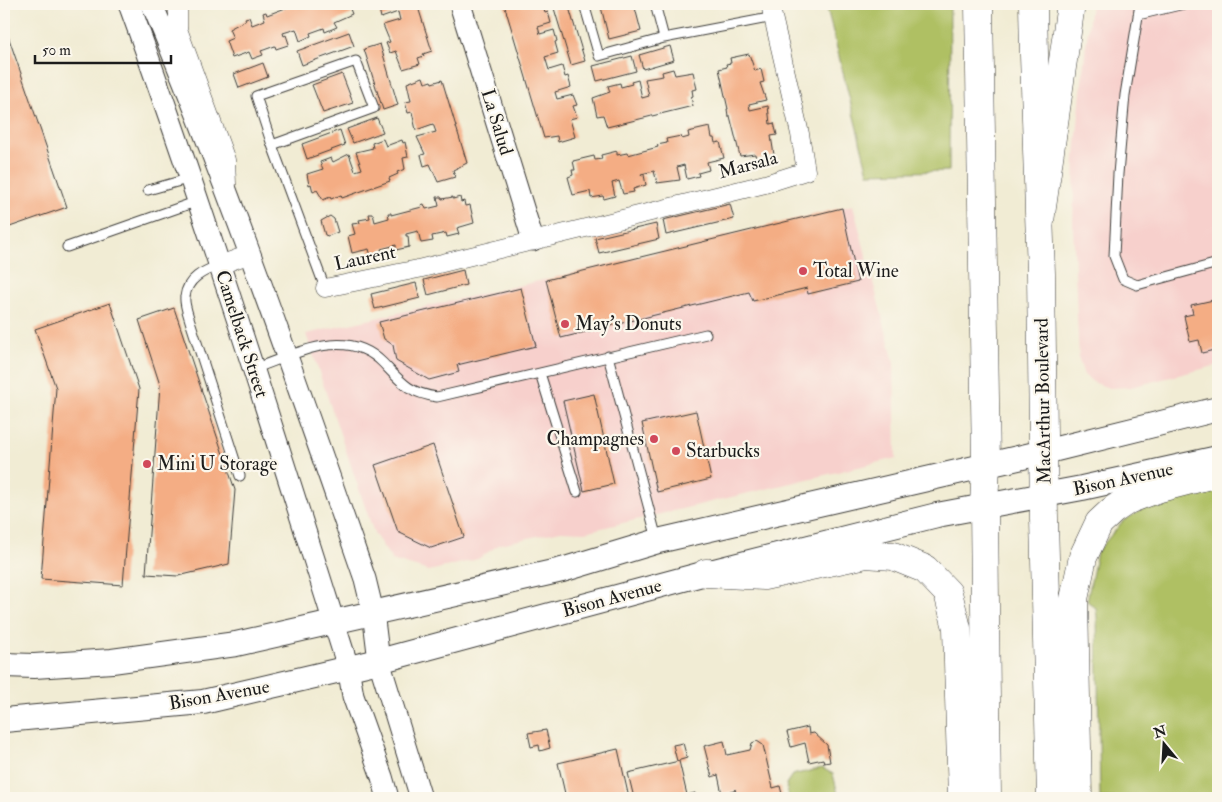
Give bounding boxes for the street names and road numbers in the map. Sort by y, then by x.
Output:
street label: La Salud [476,86,519,159]
street label: Marsala [716,146,780,184]
street label: Laurent [332,240,398,276]
street label: Camelback Street [210,267,274,401]
street label: MacArthur Boulevard [1030,317,1056,484]
street label: Bison Avenue [1071,457,1175,501]
street label: Bison Avenue [560,573,664,623]
street label: Bison Avenue [167,674,271,716]

